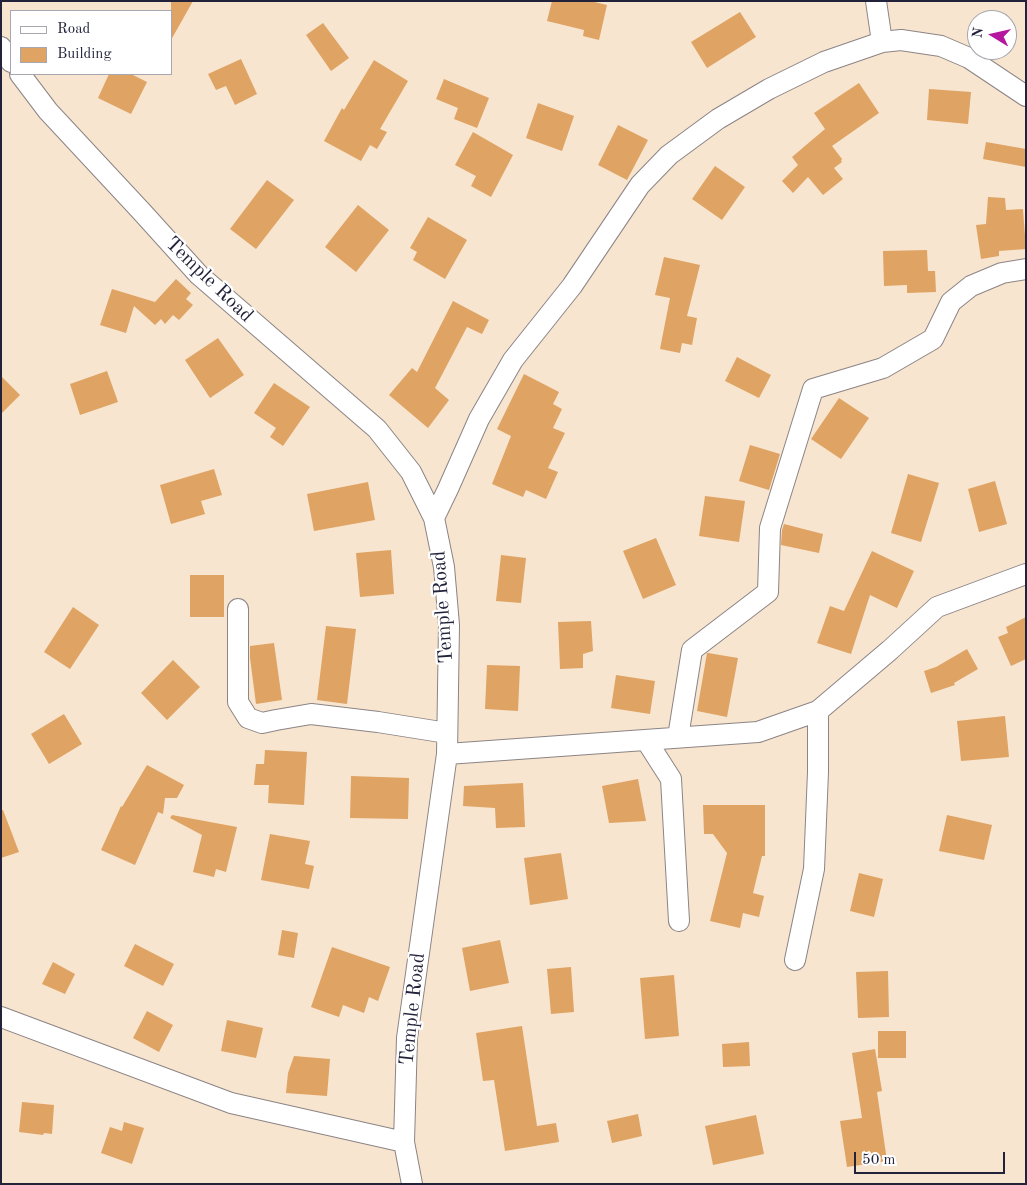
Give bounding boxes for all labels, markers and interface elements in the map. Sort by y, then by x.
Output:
legend [10,10,172,75]
north arrow [967,10,1017,60]
text: Road [57,22,90,37]
text: N [970,26,986,39]
text: Building [57,47,112,62]
street label: Temple Road [160,232,258,328]
street label: Temple Road [427,550,459,664]
street label: Temple Road [395,951,431,1067]
scale bar [857,1142,1008,1174]
text: 50 m [862,1153,896,1168]

